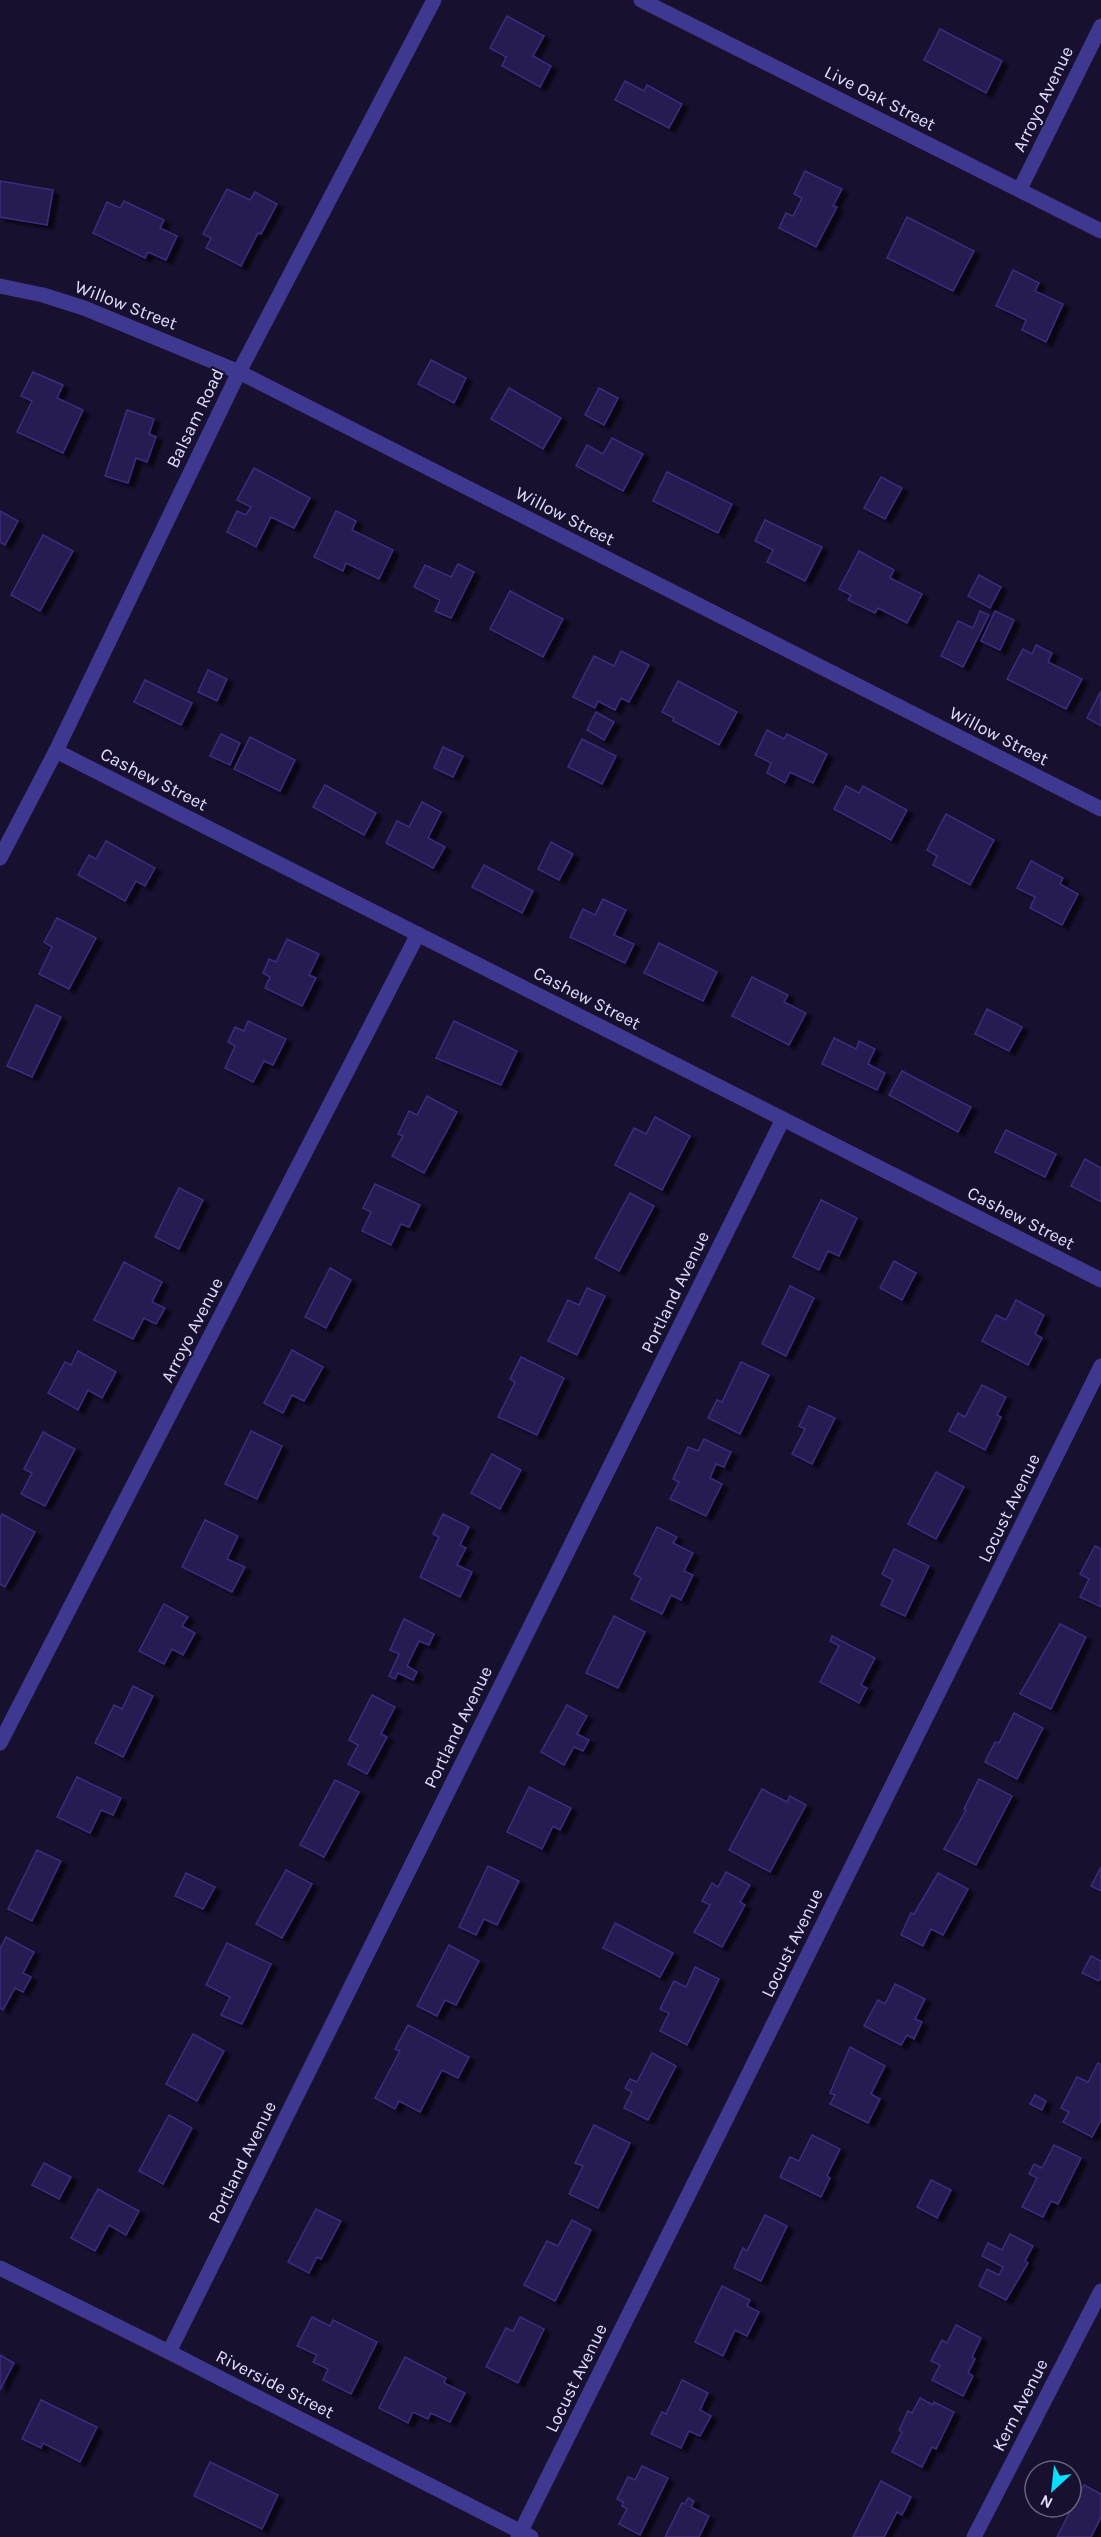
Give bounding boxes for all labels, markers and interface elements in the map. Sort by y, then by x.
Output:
street label: Arroyo Avenue [1008,43,1078,155]
street label: Live Oak Street [821,61,939,136]
street label: Willow Street [72,275,181,335]
street label: Balsam Road [161,365,229,471]
street label: Willow Street [512,482,618,550]
street label: Willow Street [946,702,1052,770]
street label: Cashew Street [97,743,211,816]
street label: Cashew Street [530,962,644,1035]
street label: Cashew Street [964,1182,1078,1255]
street label: Portland Avenue [636,1227,714,1357]
street label: Arroyo Avenue [156,1274,228,1386]
street label: Locust Avenue [973,1450,1045,1566]
street label: Portland Avenue [419,1662,497,1792]
street label: Locust Avenue [756,1885,828,2001]
street label: Portland Avenue [203,2097,281,2227]
street label: Locust Avenue [540,2320,612,2436]
street label: Riverside Street [212,2345,338,2423]
street label: Kern Avenue [987,2355,1053,2455]
north arrow [1023,2459,1083,2519]
text: N [1037,2491,1056,2513]

